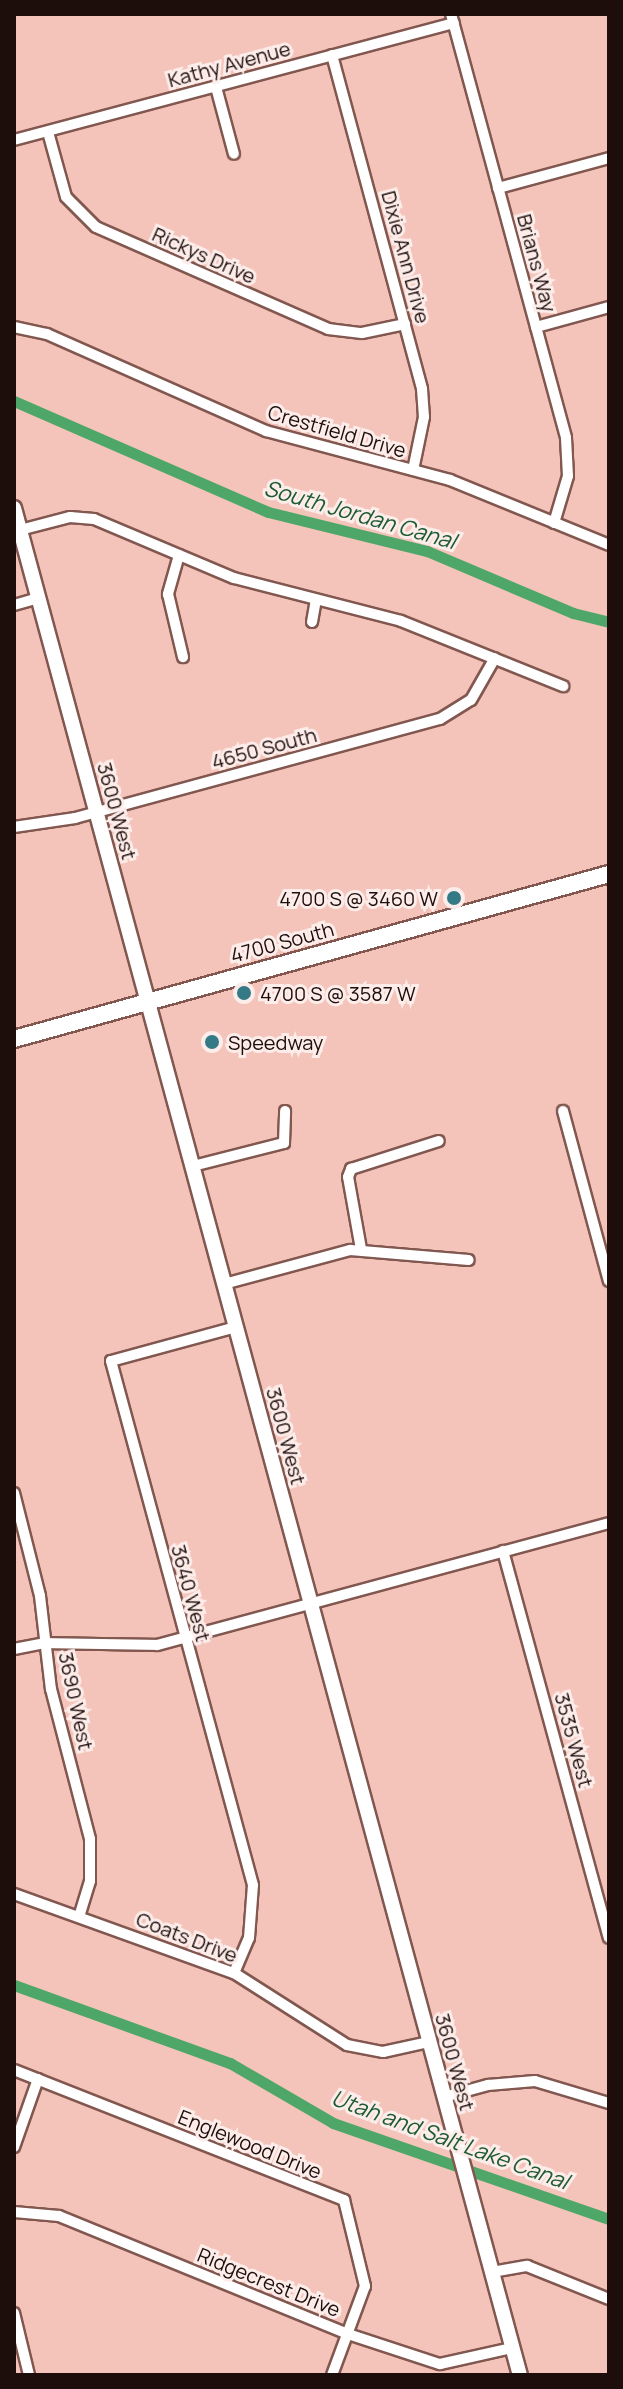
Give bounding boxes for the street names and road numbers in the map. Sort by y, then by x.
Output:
street label: Kathy Avenue [165,36,293,92]
street label: Dixie Ann Drive [377,188,435,326]
street label: Brians Way [512,211,562,315]
street label: Rickys Drive [149,222,259,288]
street label: Crestfield Drive [265,400,409,462]
street label: 4650 South [209,722,319,774]
street label: 3600 West [93,760,141,862]
street label: 4700 South [228,917,336,967]
street label: 3600 West [262,1385,310,1487]
street label: 3640 West [167,1542,215,1644]
street label: 3690 West [54,1650,98,1752]
street label: 3535 West [550,1690,598,1790]
street label: Coats Drive [133,1907,241,1967]
street label: 3600 West [431,2011,479,2113]
street label: Englewood Drive [175,2104,325,2184]
street label: Ridgecrest Drive [194,2242,344,2322]

